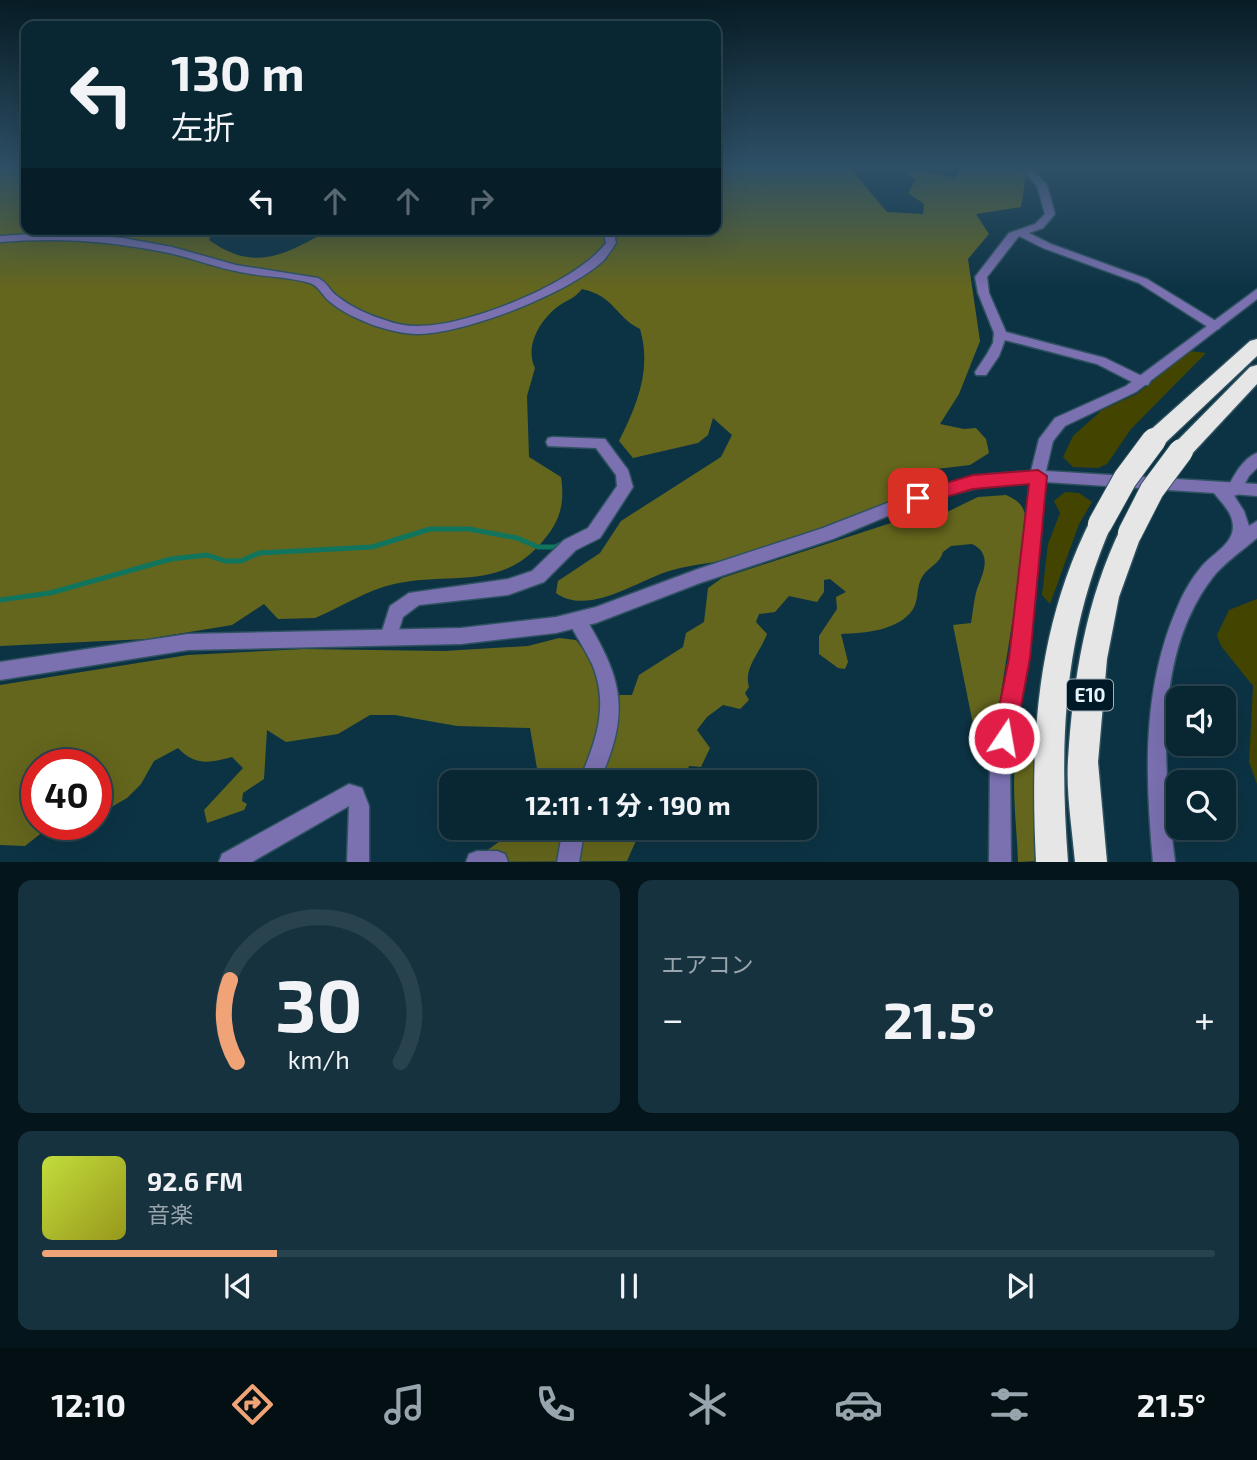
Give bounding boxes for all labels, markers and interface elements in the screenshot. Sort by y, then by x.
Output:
text: 130 m [171,42,305,101]
icon: left [56,49,147,140]
text: 左折 [171,107,235,145]
icon: left [243,182,281,220]
icon: ahead [316,182,354,220]
icon: ahead [389,182,427,220]
icon: right [462,182,500,220]
pin [888,468,948,528]
icon: arrive [899,479,937,517]
road number: E10 [1067,680,1113,710]
map controls [1166,686,1236,840]
button: sound [1166,686,1236,756]
position arrow [967,701,1041,775]
speed limit sign: 40 [21,749,112,840]
button: search [1166,770,1236,840]
text: 12:11 · 1 分 · 190 m [525,789,731,820]
text: エアコン [662,950,754,978]
text: 30 [275,960,362,1048]
text: 21.5° [883,987,995,1049]
text: − [662,995,684,1041]
text: + [1194,995,1215,1041]
text: km/h [288,1044,350,1074]
text: 92.6 FM [147,1165,243,1196]
text: 音楽 [147,1200,193,1228]
icon: previous [219,1267,257,1305]
icon: pause [610,1267,648,1305]
icon: next [1001,1267,1039,1305]
icon: directions [228,1380,277,1429]
icon: music [380,1380,429,1429]
icon: phone [531,1380,580,1429]
icon: climate [683,1380,732,1429]
icon: car [834,1380,883,1429]
icon: filters [985,1380,1034,1429]
text: 12:10 [51,1385,126,1423]
text: 21.5° [1137,1385,1206,1423]

